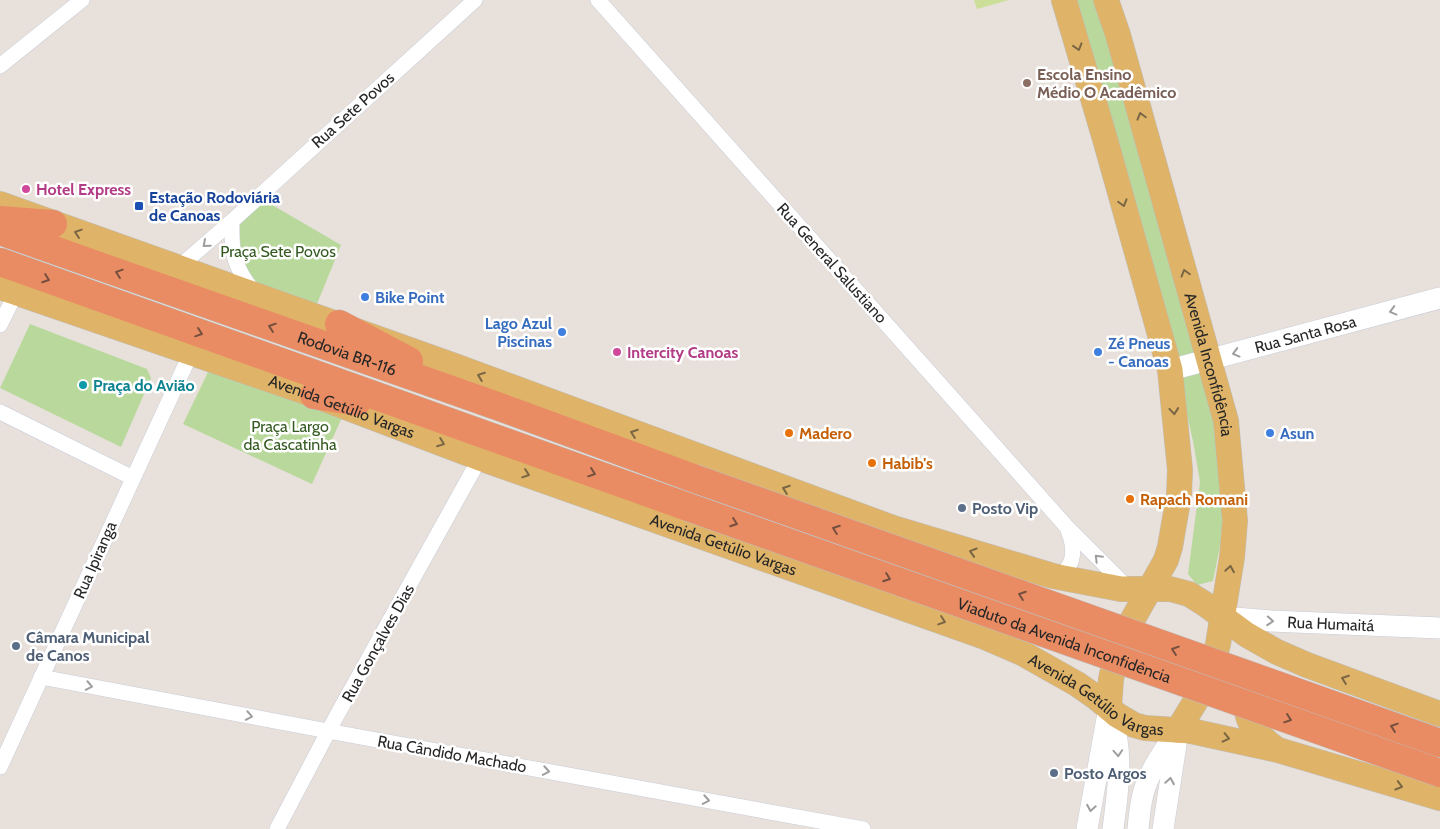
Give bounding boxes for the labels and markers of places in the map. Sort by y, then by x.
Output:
place label: Escola Ensino Médio O Acadêmico [1037,65,1176,102]
marker: Escola Ensino Médio O Acadêmico [1021,77,1033,89]
place label: Hotel Express [36,180,131,199]
marker: Hotel Express [20,183,32,195]
place label: Estação Rodoviária de Canoas [149,188,280,225]
marker: Estação Rodoviária de Canoas [133,200,145,212]
place label: Bike Point [375,288,445,307]
marker: Bike Point [359,291,371,303]
place label: Lago Azul Piscinas [485,314,552,351]
marker: Lago Azul Piscinas [556,326,568,338]
place label: Zé Pneus - Canoas [1108,334,1171,371]
place label: Intercity Canoas [627,343,738,362]
marker: Intercity Canoas [611,346,623,358]
marker: Zé Pneus - Canoas [1092,346,1104,358]
place label: Praça do Avião [93,376,195,395]
marker: Praça do Avião [77,379,89,391]
place label: Madero [799,424,852,443]
place label: Asun [1280,424,1314,443]
marker: Madero [783,427,795,439]
marker: Asun [1264,427,1276,439]
place label: Habib's [882,454,933,473]
marker: Habib's [866,457,878,469]
place label: Rapach Romani [1140,490,1248,509]
marker: Rapach Romani [1124,493,1136,505]
place label: Posto Vip [972,499,1038,518]
marker: Posto Vip [956,502,968,514]
place label: Câmara Municipal de Canos [26,628,149,665]
marker: Câmara Municipal de Canos [10,640,22,652]
place label: Posto Argos [1064,764,1147,783]
marker: Posto Argos [1048,767,1060,779]

